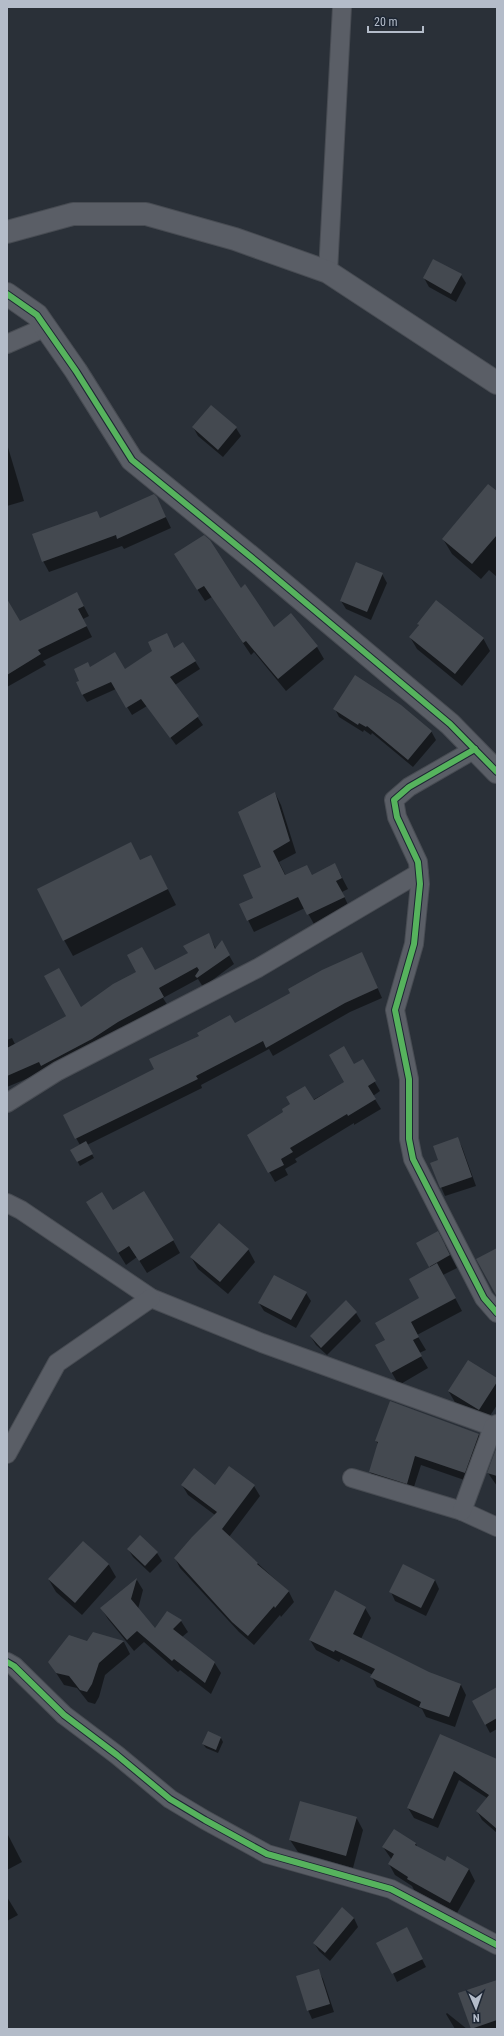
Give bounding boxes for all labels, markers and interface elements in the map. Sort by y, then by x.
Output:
scale bar [368,8,423,34]
text: 20 m [374,15,398,29]
north arrow [456,1988,496,2028]
text: N [472,2011,480,2024]

